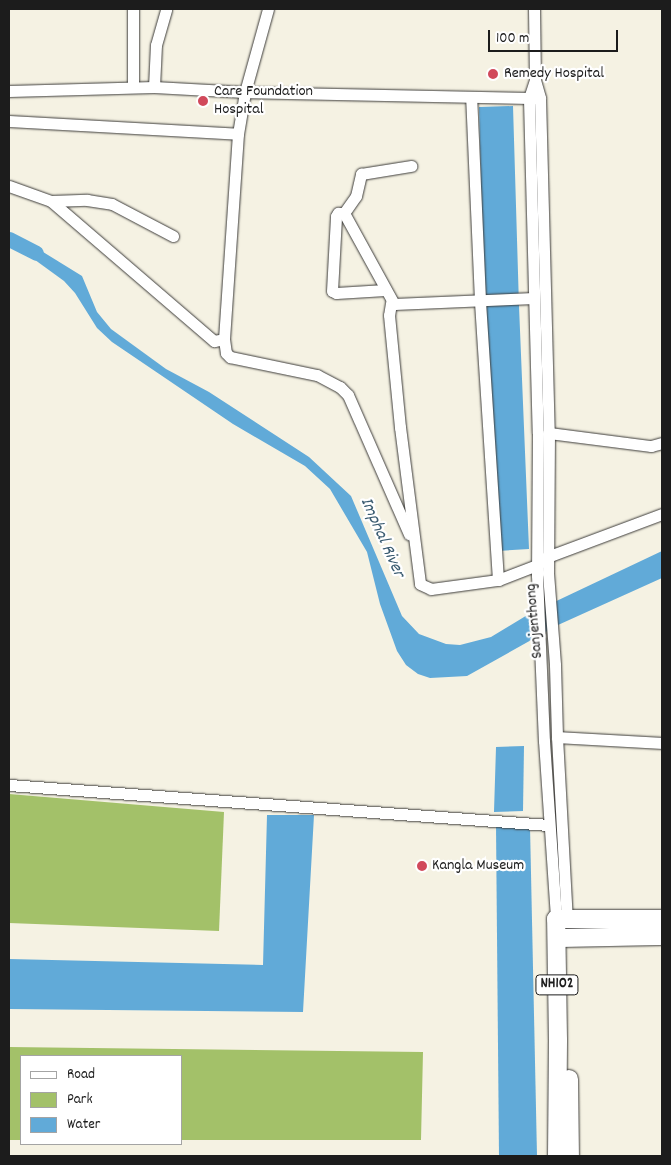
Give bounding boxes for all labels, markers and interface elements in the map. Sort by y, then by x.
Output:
scale bar [491,20,621,52]
text: 100 m [496,28,529,50]
place label: Remedy Hospital [504,64,604,84]
marker: Remedy Hospital [486,67,500,81]
place label: Care Foundation Hospital [214,82,313,120]
marker: Care Foundation Hospital [196,94,210,108]
water label: Imphal River [354,495,408,581]
street label: Sanjenthong [522,583,548,659]
place label: Kangla Museum [432,856,524,876]
marker: Kangla Museum [416,860,428,872]
road number: NH102 [534,972,580,998]
legend [20,1055,182,1145]
text: Road [67,1064,95,1086]
text: Park [67,1089,93,1111]
text: Water [67,1114,100,1136]

